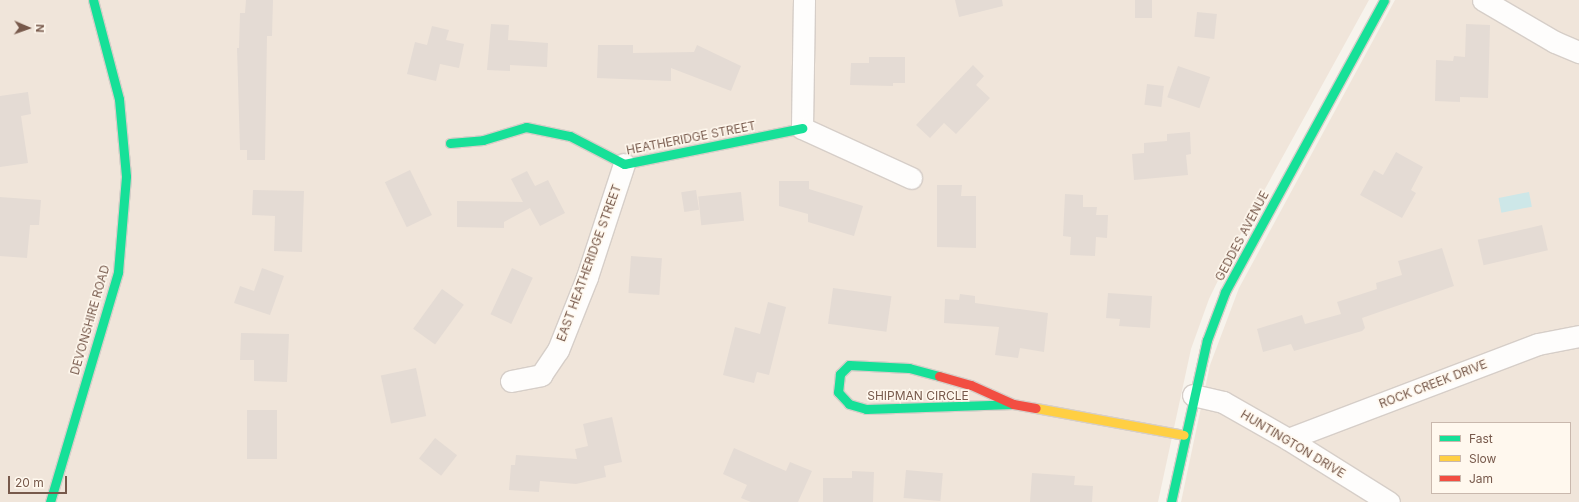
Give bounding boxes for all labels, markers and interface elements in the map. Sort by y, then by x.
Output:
north arrow [8,8,48,48]
text: N [33,24,47,33]
street label: HEATHERIDGE STREET [625,118,757,158]
street label: EAST HEATHERIDGE STREET [554,183,624,343]
street label: GEDDES AVENUE [1212,189,1272,283]
street label: DEVONSHIRE ROAD [67,263,113,377]
street label: ROCK CREEK DRIVE [1377,357,1489,411]
street label: SHIPMAN CIRCLE [867,389,969,403]
street label: HUNTINGTON DRIVE [1238,407,1348,481]
legend [1431,422,1571,494]
text: Fast [1469,431,1493,446]
text: Slow [1469,451,1496,466]
scale bar [10,468,69,494]
text: Jam [1469,471,1493,486]
text: 20 m [15,475,44,490]

